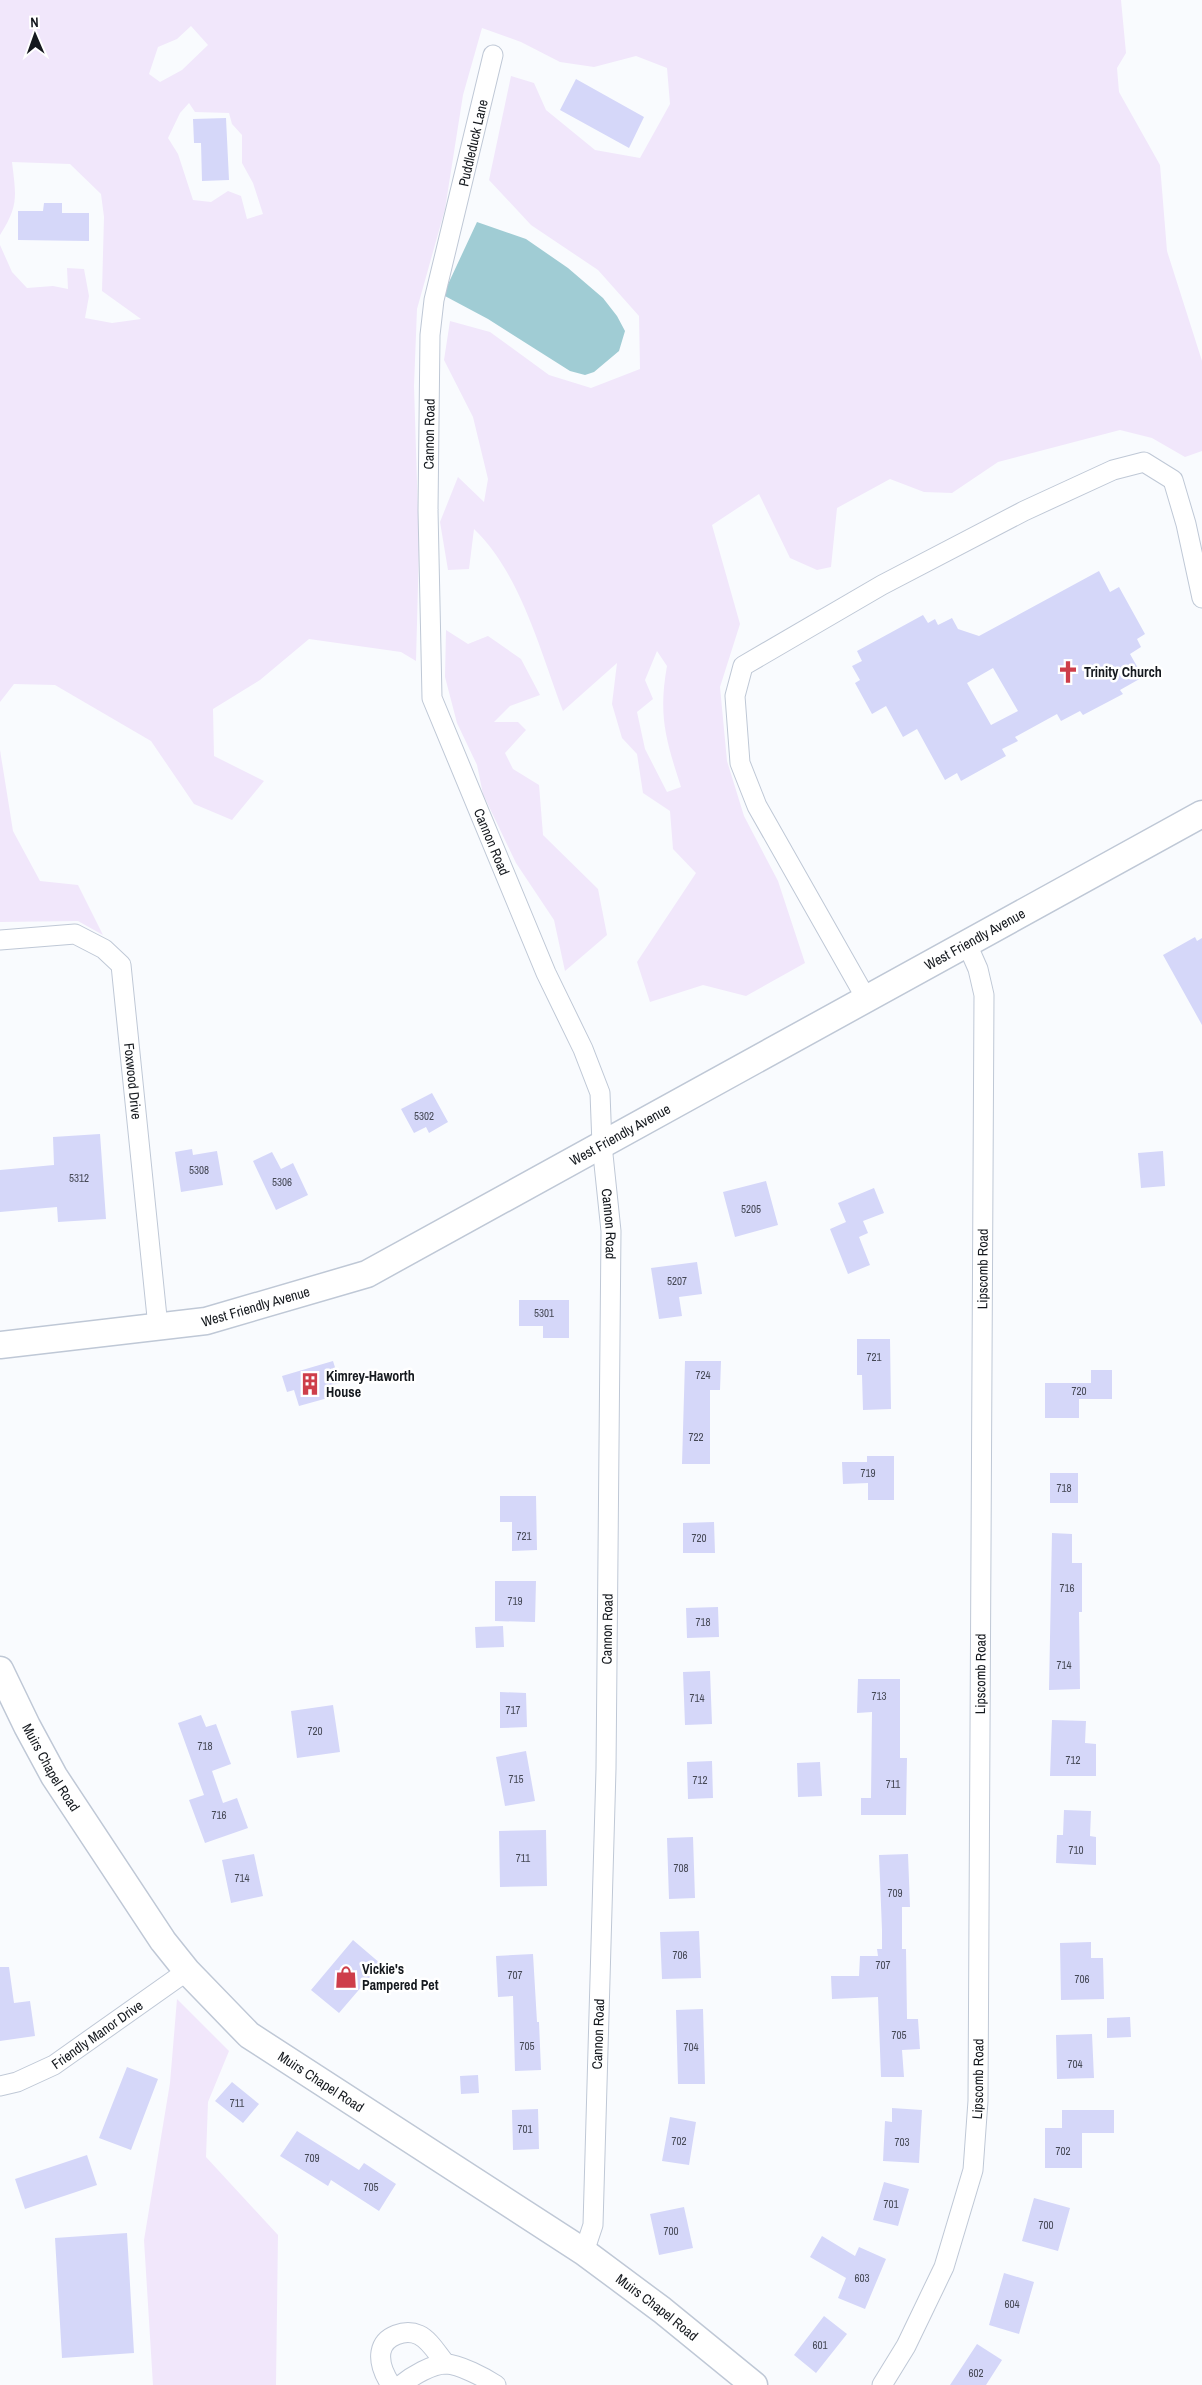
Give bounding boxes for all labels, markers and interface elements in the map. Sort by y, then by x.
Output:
north arrow [10,10,60,60]
text: N [30,13,39,31]
street label: Puddleduck Lane [454,98,492,188]
street label: Cannon Road [419,398,439,470]
church icon: Trinity Church [1055,659,1081,685]
place label: Trinity Church [1084,663,1162,681]
street label: Cannon Road [470,806,514,878]
street label: West Friendly Avenue [921,904,1028,974]
street label: Foxwood Drive [120,1042,146,1120]
street label: West Friendly Avenue [567,1100,673,1170]
house number: 5302 [414,1109,434,1123]
house number: 5308 [189,1163,209,1177]
house number: 5312 [69,1171,89,1185]
house number: 5306 [272,1175,292,1189]
street label: Cannon Road [598,1188,620,1259]
house number: 5205 [741,1202,761,1216]
street label: Lipscomb Road [973,1229,992,1309]
house number: 5207 [667,1274,687,1288]
street label: West Friendly Avenue [199,1282,312,1331]
house number: 5301 [534,1306,554,1320]
house number: 721 [866,1350,882,1364]
place label: Kimrey-Haworth House [326,1367,415,1401]
house number: 724 [695,1368,711,1382]
building icon: Kimrey-Haworth House [297,1371,323,1397]
house number: 720 [1071,1384,1087,1398]
house number: 722 [688,1430,704,1444]
house number: 719 [860,1466,876,1480]
house number: 718 [1056,1481,1072,1495]
house number: 721 [516,1529,532,1543]
house number: 720 [691,1531,707,1545]
house number: 716 [1059,1581,1075,1595]
street label: Cannon Road [597,1593,617,1665]
house number: 719 [507,1594,523,1608]
house number: 718 [695,1615,711,1629]
street label: Lipscomb Road [971,1634,990,1714]
house number: 714 [1056,1658,1072,1672]
house number: 713 [871,1689,887,1703]
house number: 714 [689,1691,705,1705]
house number: 717 [505,1703,521,1717]
street label: Muirs Chapel Road [18,1720,84,1815]
house number: 720 [307,1724,323,1738]
house number: 718 [197,1739,213,1753]
house number: 712 [1065,1753,1081,1767]
house number: 715 [508,1772,524,1786]
house number: 712 [692,1773,708,1787]
house number: 711 [886,1777,900,1791]
house number: 716 [211,1808,227,1822]
house number: 710 [1068,1843,1084,1857]
house number: 711 [516,1851,530,1865]
house number: 708 [673,1861,689,1875]
house number: 714 [234,1871,250,1885]
house number: 709 [887,1886,903,1900]
house number: 706 [672,1948,688,1962]
house number: 707 [875,1958,891,1972]
place label: Vickie's Pampered Pet [362,1960,439,1994]
shop icon: Vickie's Pampered Pet [333,1964,359,1990]
house number: 707 [507,1968,523,1982]
house number: 706 [1074,1972,1090,1986]
street label: Friendly Manor Drive [48,1996,146,2073]
street label: Cannon Road [588,1998,608,2070]
house number: 705 [891,2028,907,2042]
house number: 705 [519,2039,535,2053]
street label: Lipscomb Road [968,2039,987,2120]
house number: 704 [683,2040,699,2054]
street label: Muirs Chapel Road [275,2047,367,2116]
house number: 704 [1067,2057,1083,2071]
house number: 711 [230,2096,244,2110]
house number: 701 [517,2122,533,2136]
house number: 702 [671,2134,687,2148]
house number: 703 [894,2135,910,2149]
house number: 702 [1055,2144,1071,2158]
house number: 709 [304,2151,320,2165]
house number: 705 [363,2180,379,2194]
house number: 701 [883,2197,899,2211]
house number: 700 [1038,2218,1054,2232]
house number: 700 [663,2224,679,2238]
street label: Muirs Chapel Road [612,2270,702,2345]
house number: 603 [854,2271,870,2285]
house number: 604 [1004,2297,1020,2311]
house number: 601 [812,2338,828,2352]
house number: 602 [968,2366,984,2380]

